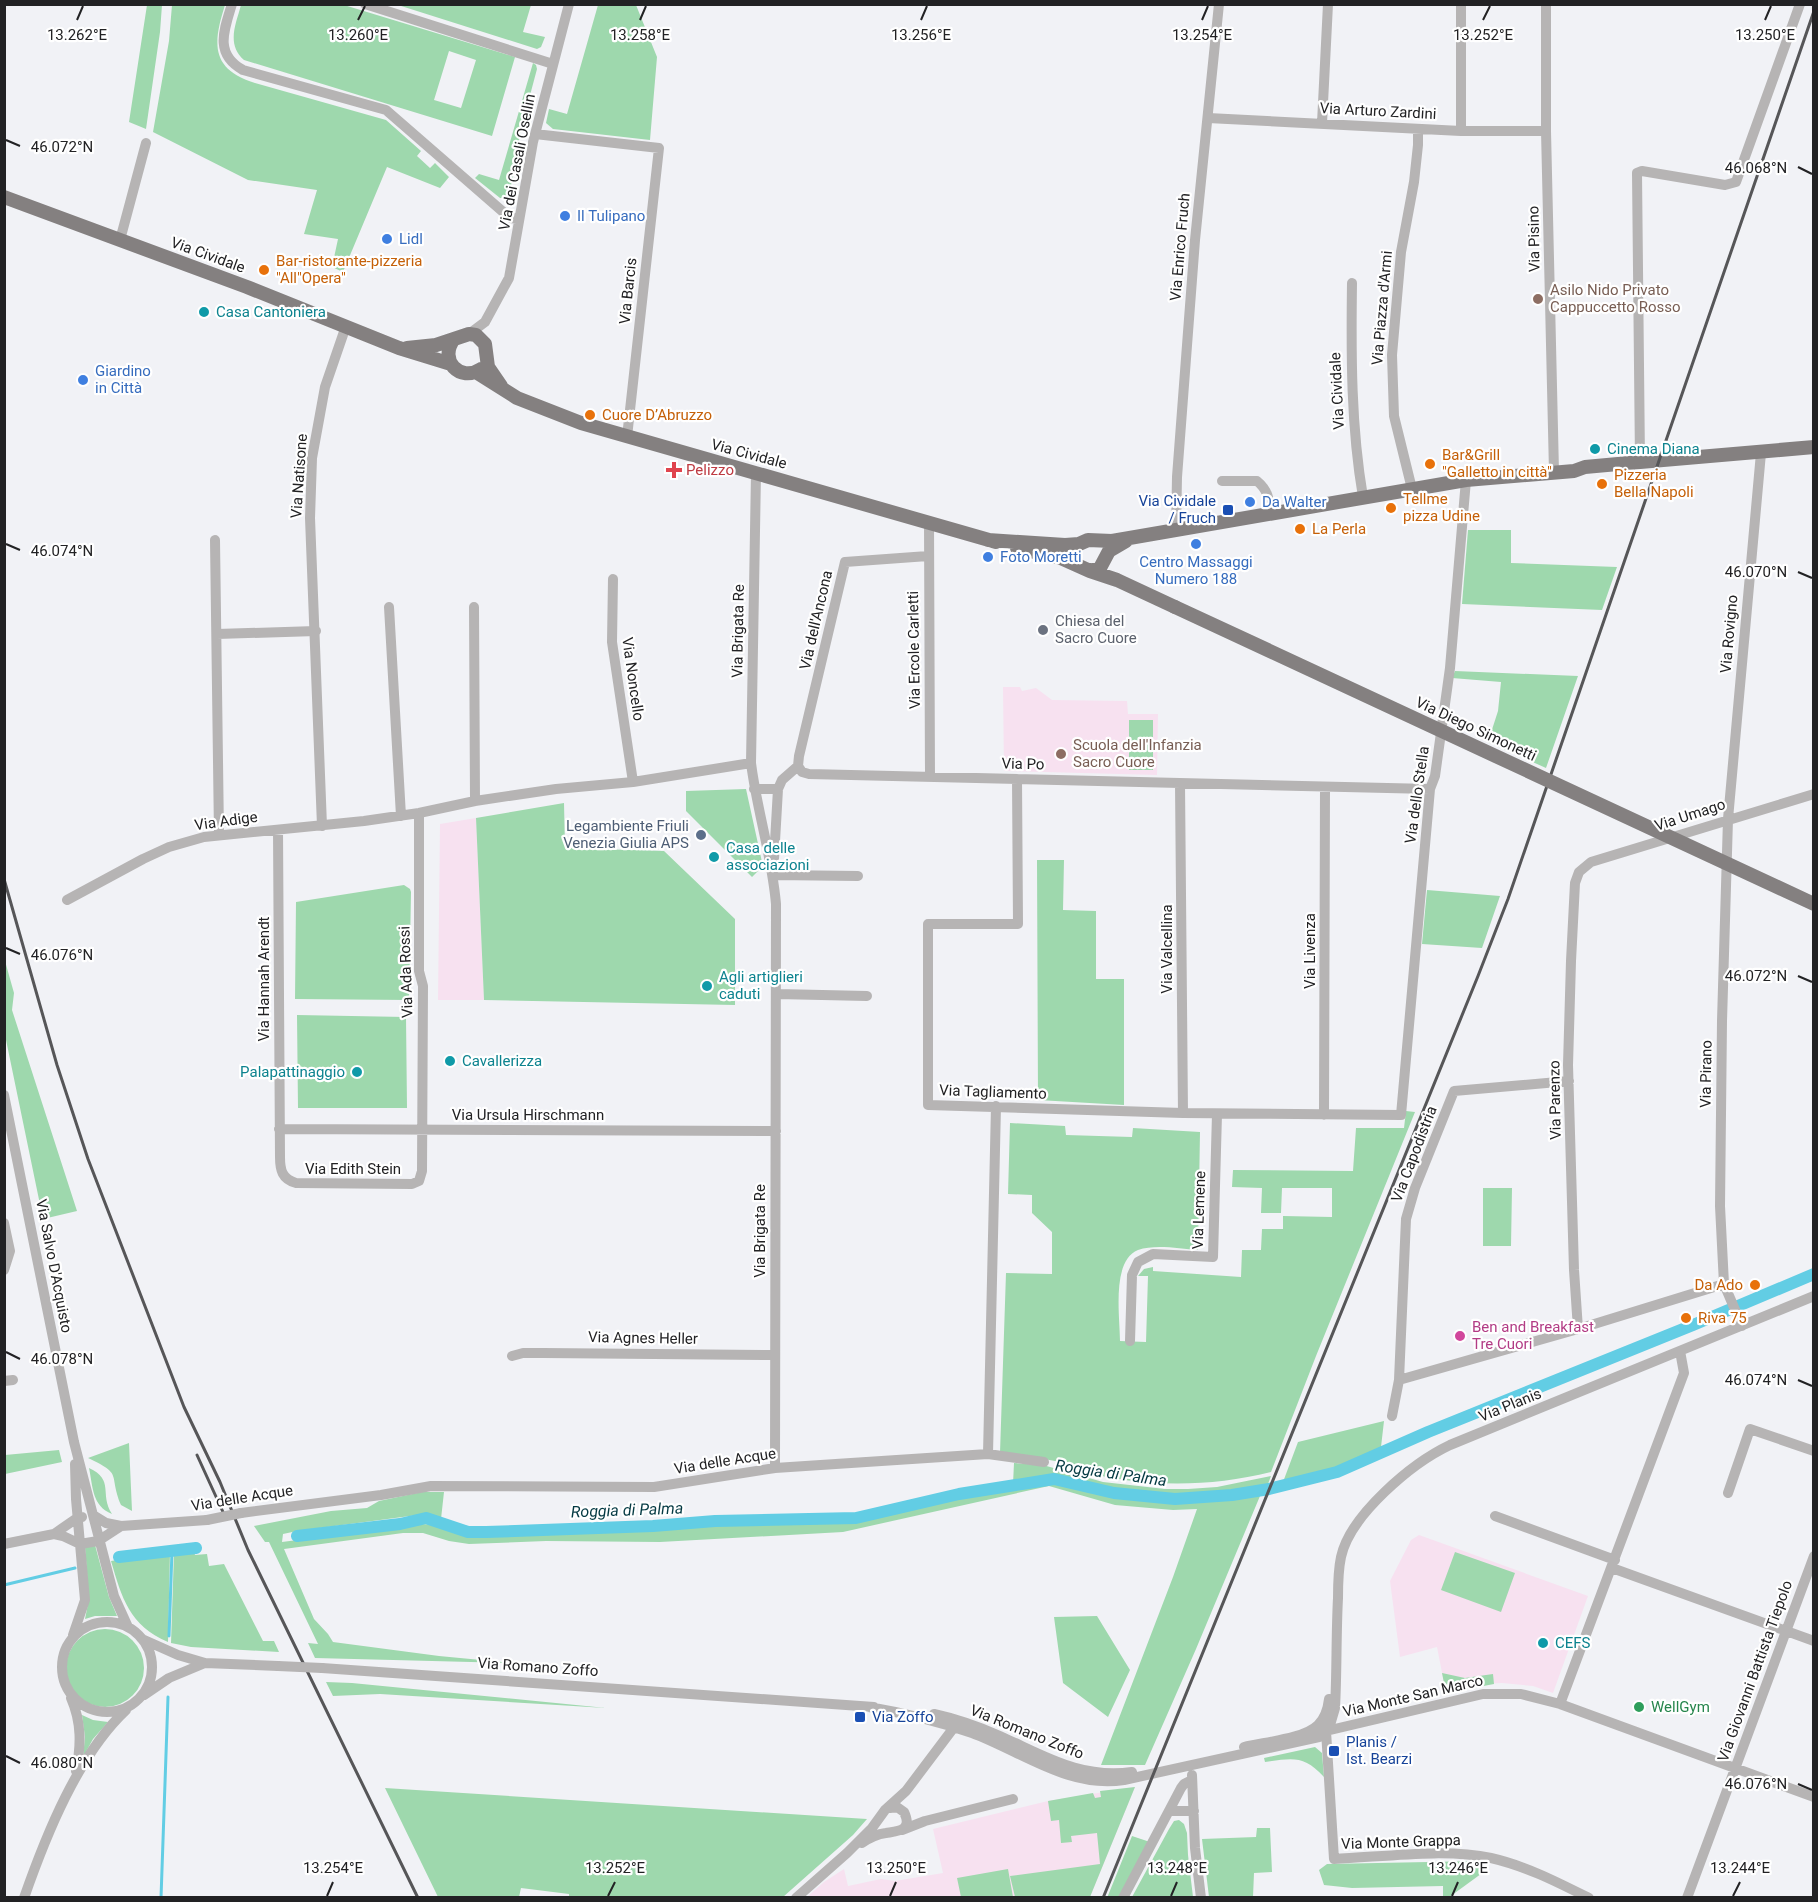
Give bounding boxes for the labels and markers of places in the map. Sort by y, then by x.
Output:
place label: Il Tulipano [577,207,645,225]
marker: Il Tulipano [558,209,572,223]
place label: Lidl [399,230,423,248]
marker: Lidl [380,232,394,246]
place label: Bar-ristorante-pizzeria "All"Opera" [276,252,422,287]
marker: Bar-ristorante-pizzeria "All"Opera" [257,263,271,277]
place label: Asilo Nido Privato Cappuccetto Rosso [1550,281,1680,316]
marker: Asilo Nido Privato Cappuccetto Rosso [1531,292,1545,306]
place label: Casa Cantoniera [216,303,326,321]
marker: Casa Cantoniera [197,305,211,319]
place label: Giardino in Città [95,362,151,397]
marker: Giardino in Città [76,373,90,387]
place label: Cuore D’Abruzzo [602,406,712,424]
marker: Cuore D’Abruzzo [583,408,597,422]
place label: Cinema Diana [1607,440,1700,458]
marker: Cinema Diana [1588,442,1602,456]
place label: Bar&Grill "Galletto in città" [1442,446,1552,481]
marker: Bar&Grill "Galletto in città" [1423,457,1437,471]
place label: Pelizzo [686,461,734,479]
marker: Pelizzo [667,463,681,477]
place label: Pizzeria Bella Napoli [1614,466,1694,501]
marker: Pizzeria Bella Napoli [1595,477,1609,491]
place label: Tellme pizza Udine [1403,490,1480,525]
place label: Via Cividale / Fruch [1138,492,1216,527]
place label: Da Walter [1262,493,1327,511]
marker: Da Walter [1243,495,1257,509]
marker: Tellme pizza Udine [1384,501,1398,515]
marker: Via Cividale / Fruch [1221,503,1235,517]
place label: La Perla [1312,520,1366,538]
marker: La Perla [1293,522,1307,536]
marker: Centro Massaggi Numero 188 [1189,537,1203,551]
place label: Foto Moretti [1000,548,1082,566]
marker: Foto Moretti [981,550,995,564]
place label: Centro Massaggi Numero 188 [1139,553,1253,588]
place label: Chiesa del Sacro Cuore [1055,612,1137,647]
marker: Chiesa del Sacro Cuore [1036,623,1050,637]
place label: Scuola dell'Infanzia Sacro Cuore [1073,736,1202,771]
marker: Scuola dell'Infanzia Sacro Cuore [1054,747,1068,761]
place label: Legambiente Friuli Venezia Giulia APS [563,817,689,852]
marker: Legambiente Friuli Venezia Giulia APS [694,828,708,842]
place label: Casa delle associazioni [726,839,809,874]
marker: Casa delle associazioni [707,850,721,864]
place label: Agli artiglieri caduti [719,968,803,1003]
marker: Agli artiglieri caduti [700,979,714,993]
place label: Cavallerizza [462,1052,542,1070]
marker: Cavallerizza [443,1054,457,1068]
place label: Palapattinaggio [240,1063,345,1081]
marker: Palapattinaggio [350,1065,364,1079]
place label: Da Ado [1694,1276,1743,1294]
marker: Da Ado [1748,1278,1762,1292]
place label: Riva 75 [1698,1309,1747,1327]
marker: Riva 75 [1679,1311,1693,1325]
place label: Ben and Breakfast Tre Cuori [1472,1318,1594,1353]
marker: Ben and Breakfast Tre Cuori [1453,1329,1467,1343]
place label: CEFS [1555,1634,1591,1652]
marker: CEFS [1536,1636,1550,1650]
place label: WellGym [1651,1698,1710,1716]
marker: WellGym [1632,1700,1646,1714]
place label: Via Zoffo [872,1708,933,1726]
marker: Via Zoffo [853,1710,867,1724]
place label: Planis / Ist. Bearzi [1346,1733,1412,1768]
marker: Planis / Ist. Bearzi [1327,1744,1341,1758]

